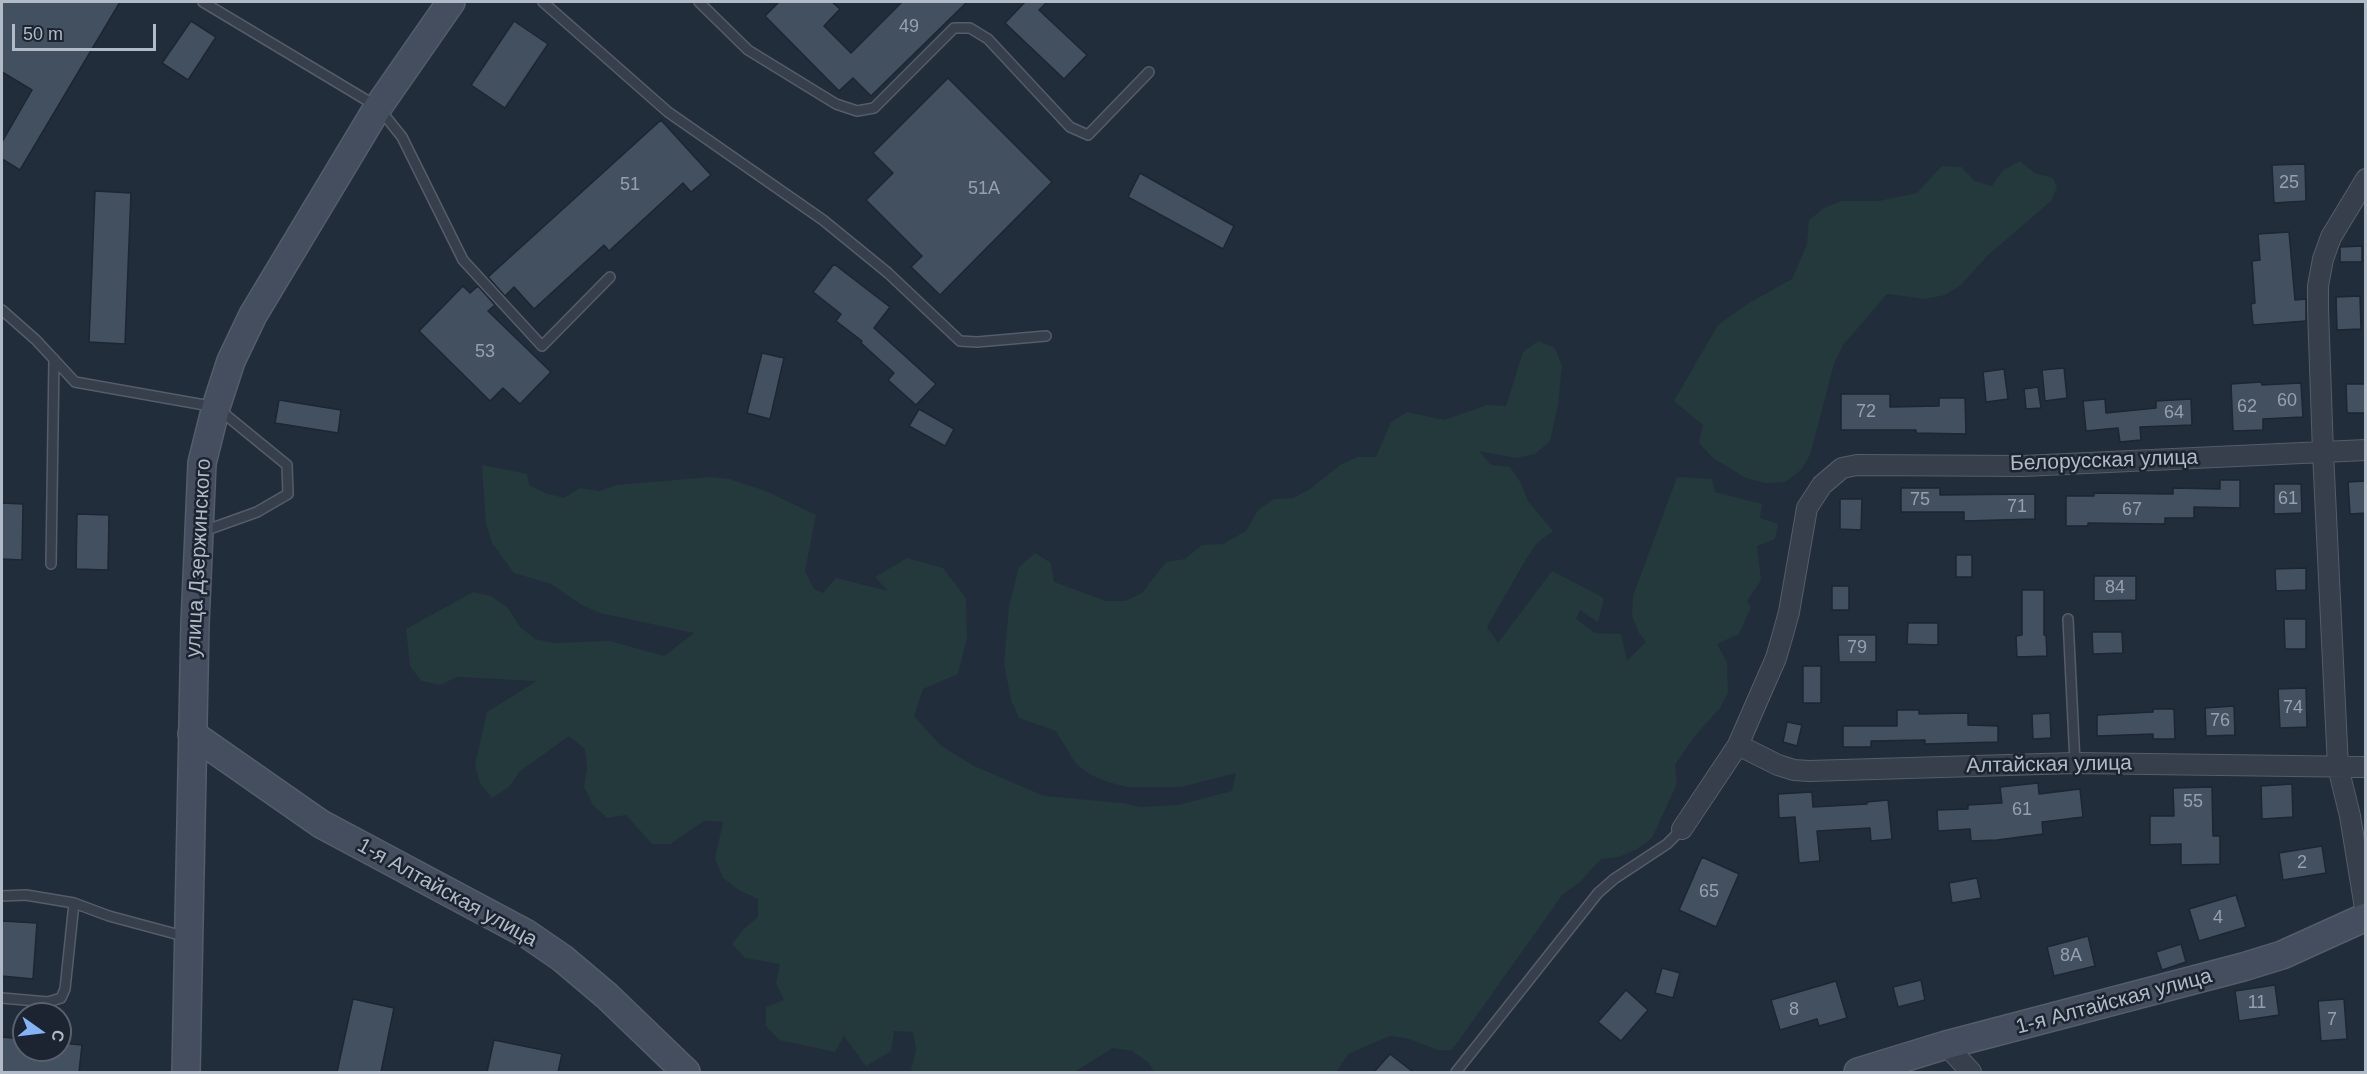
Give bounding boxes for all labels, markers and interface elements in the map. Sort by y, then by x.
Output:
scale bar [15,12,159,50]
house number: 49 [899,16,919,38]
text: 50 m [23,24,63,44]
house number: 25 [2279,172,2299,194]
house number: 51 [620,174,640,196]
house number: 51А [968,178,1000,200]
house number: 53 [475,341,495,363]
house number: 60 [2277,390,2297,412]
house number: 62 [2237,396,2257,418]
house number: 72 [1856,401,1876,423]
house number: 64 [2164,402,2184,424]
street label: Белорусская улица [2010,445,2198,477]
street label: улица Дзержинского [181,458,217,658]
house number: 61 [2278,488,2298,510]
house number: 75 [1910,489,1930,511]
house number: 71 [2007,496,2027,518]
house number: 67 [2122,499,2142,521]
house number: 84 [2105,577,2125,599]
house number: 79 [1847,637,1867,659]
house number: 74 [2283,697,2303,719]
house number: 76 [2210,710,2230,732]
street label: Алтайская улица [1966,751,2132,779]
house number: 55 [2183,791,2203,813]
house number: 61 [2012,799,2032,821]
street label: 1-я Алтайская улица [353,833,541,953]
house number: 2 [2297,852,2307,874]
house number: 65 [1699,881,1719,903]
house number: 4 [2213,907,2223,929]
house number: 8А [2060,945,2082,967]
street label: 1-я Алтайская улица [2013,964,2215,1040]
house number: 11 [2248,992,2266,1014]
house number: 8 [1789,999,1799,1021]
north arrow [12,1002,72,1062]
house number: 7 [2327,1009,2337,1031]
text: С [48,1028,68,1044]

